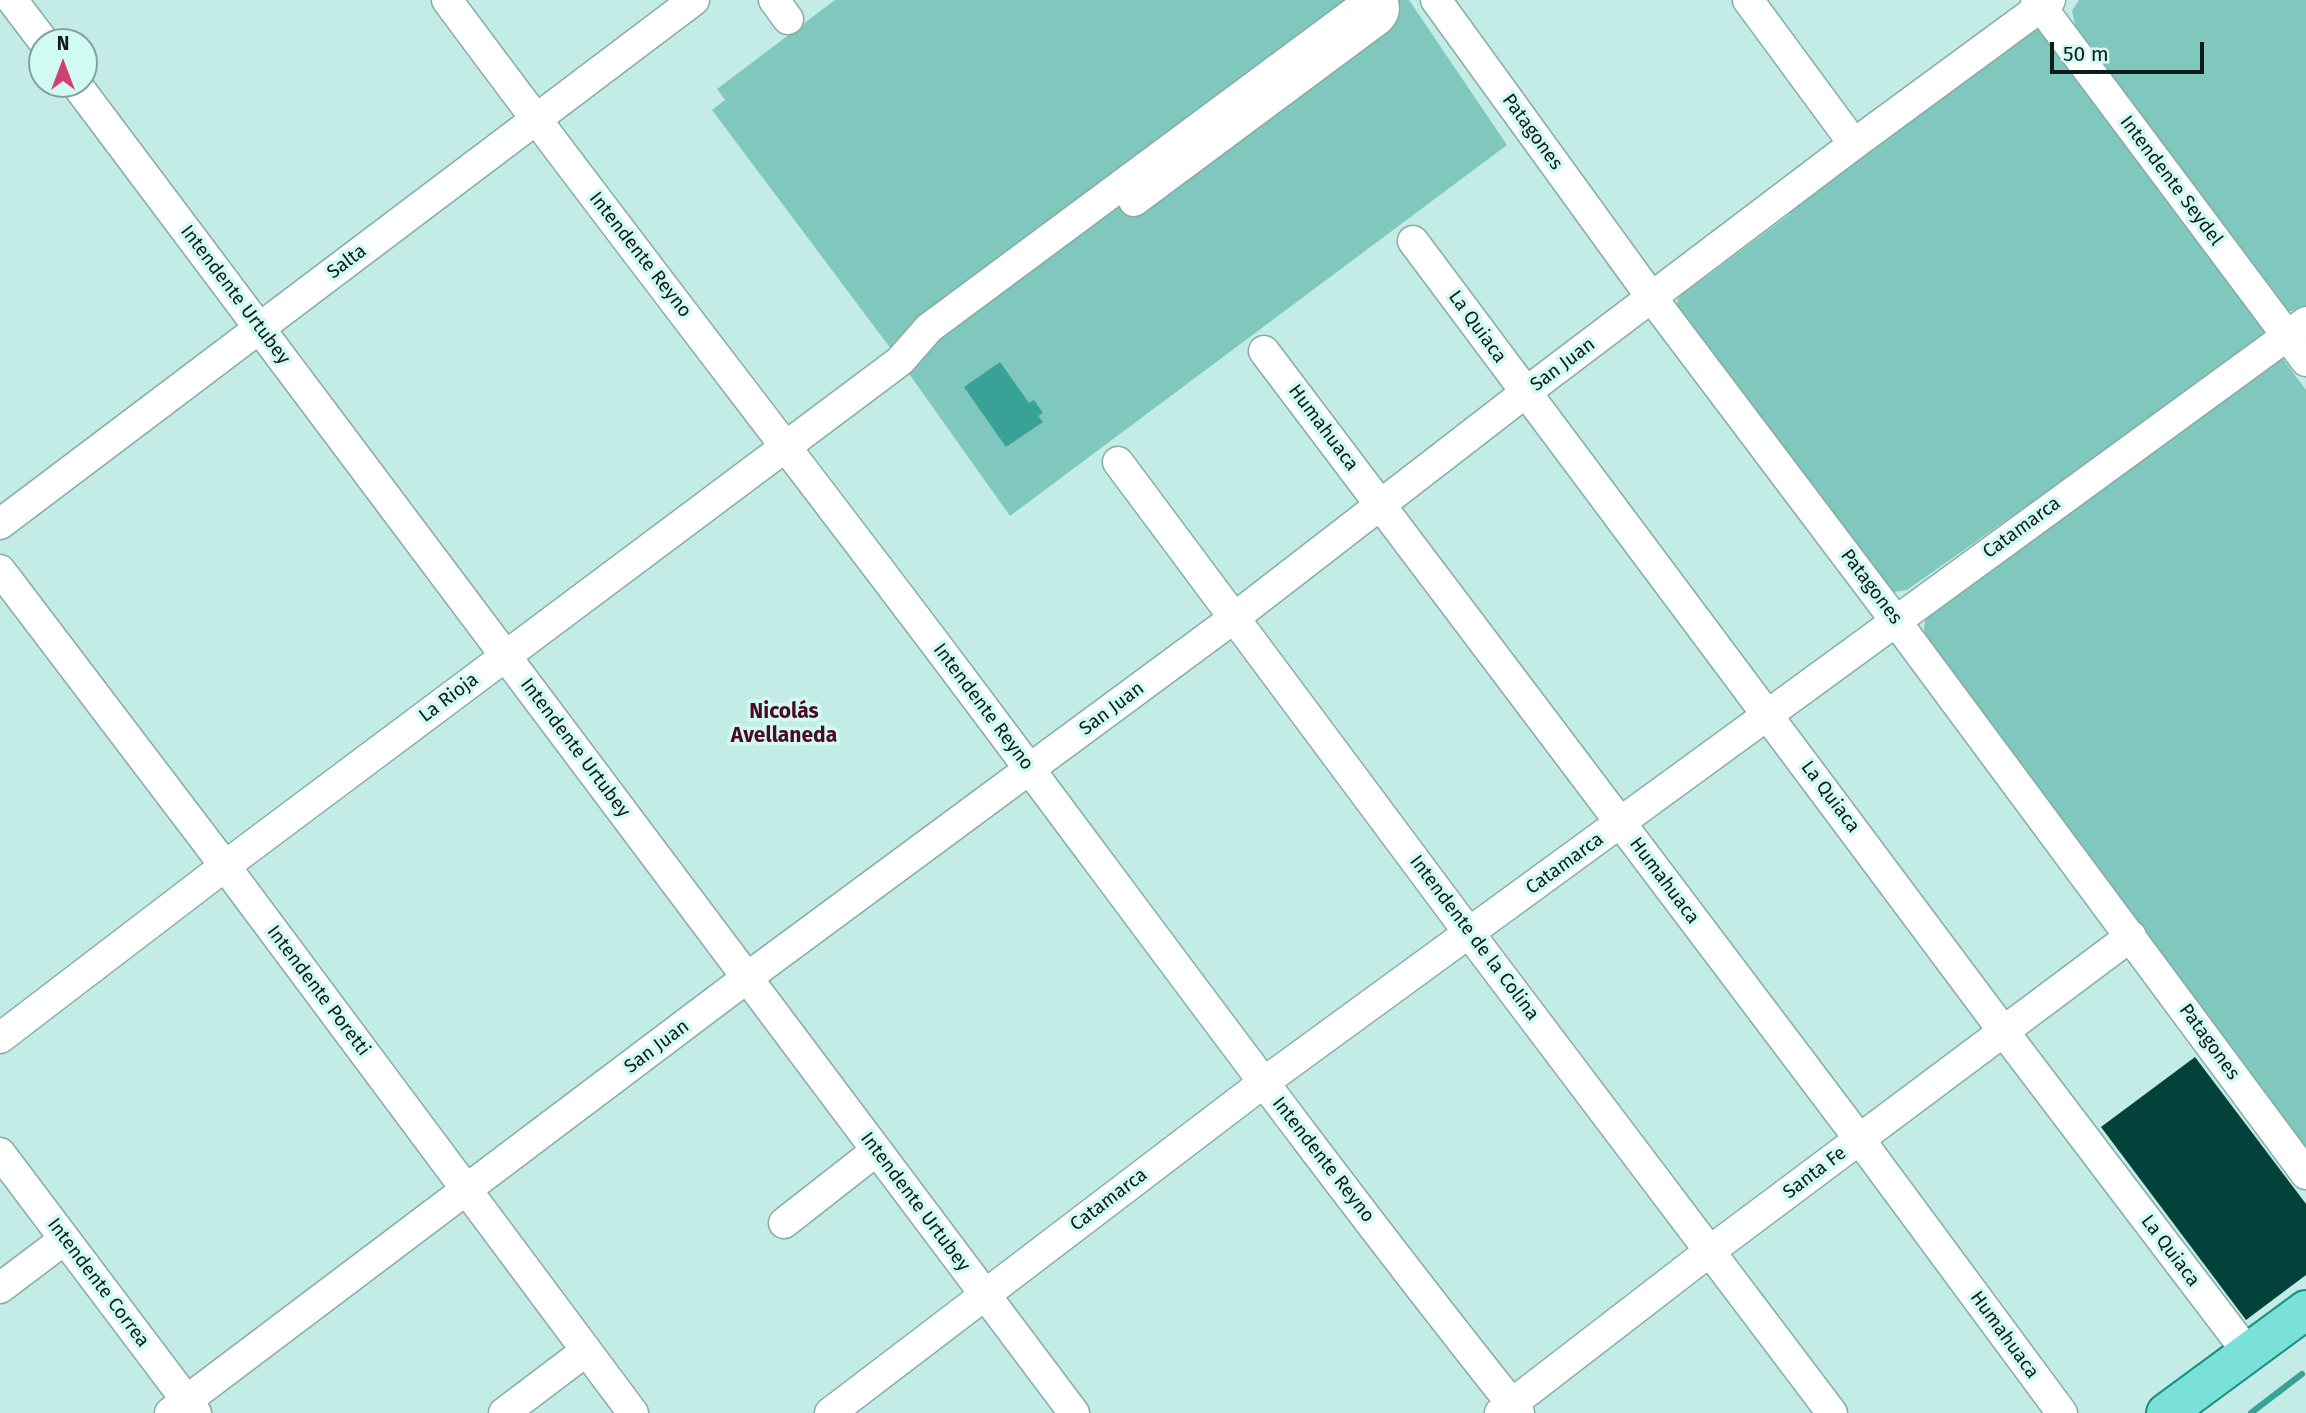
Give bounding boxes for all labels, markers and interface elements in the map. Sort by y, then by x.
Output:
north arrow [28,28,98,98]
scale bar [2054,28,2208,72]
text: N [57,32,69,55]
text: 50 m [2063,41,2109,67]
street label: Patagones [1497,90,1567,174]
street label: Intendente Seydel [2115,112,2227,250]
street label: Intendente Reyno [584,188,696,322]
street label: Intendente Urtubey [175,221,295,369]
street label: Salta [323,240,371,284]
street label: La Quiaca [1443,286,1511,368]
street label: San Juan [1526,333,1600,397]
street label: Humahuaca [1283,380,1363,476]
street label: Catamarca [1979,492,2065,564]
street label: Patagones [1835,545,1907,629]
street label: Intendente Reyno [928,639,1038,775]
street label: La Rioja [415,668,483,728]
street label: Intendente Urtubey [515,674,635,822]
street label: San Juan [1075,677,1149,741]
district label: Nicolás Avellaneda [731,699,837,749]
street label: La Quiaca [1796,757,1864,837]
street label: Catamarca [1522,828,1608,900]
street label: Humahuaca [1624,833,1704,929]
street label: Intendente de la Colina [1404,851,1544,1025]
street label: Intendente Poretti [262,921,374,1061]
street label: Patagones [2174,1000,2244,1084]
street label: San Juan [620,1015,694,1079]
street label: Intendente Reyno [1267,1093,1379,1227]
street label: Intendente Urtubey [855,1128,975,1276]
street label: Santa Fe [1779,1142,1851,1204]
street label: Catamarca [1066,1164,1152,1236]
street label: La Quiaca [2136,1211,2204,1291]
street label: Intendente Correa [42,1214,154,1352]
street label: Humahuaca [1965,1287,2043,1383]

